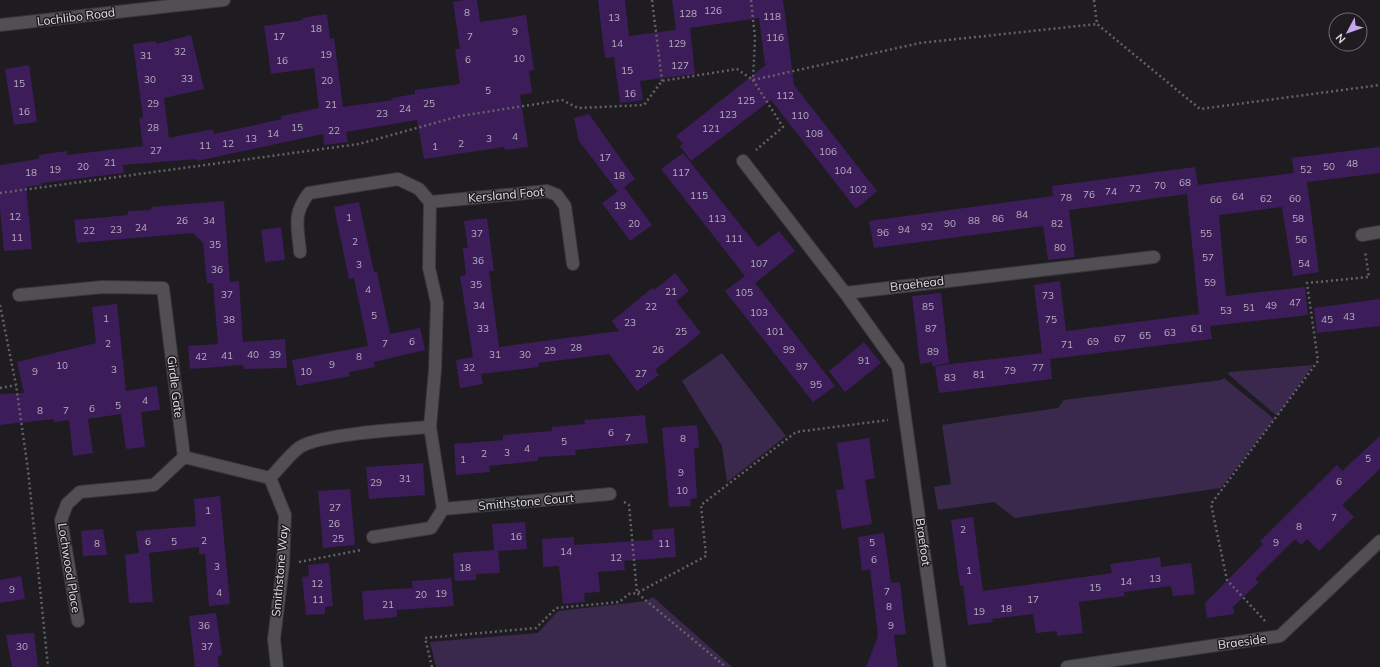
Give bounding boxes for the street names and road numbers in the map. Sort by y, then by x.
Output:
street label: Lochlibo Road [36,4,116,29]
street label: Kersland Foot [467,184,544,205]
street label: Braehead [889,273,945,294]
street label: Girdle Gate [164,355,187,419]
street label: Smithstone Court [477,490,574,513]
street label: Braefoot [913,517,934,567]
street label: Lochwood Place [55,522,84,614]
street label: Smithstone Way [268,524,291,617]
street label: Braeside [1217,631,1267,652]

